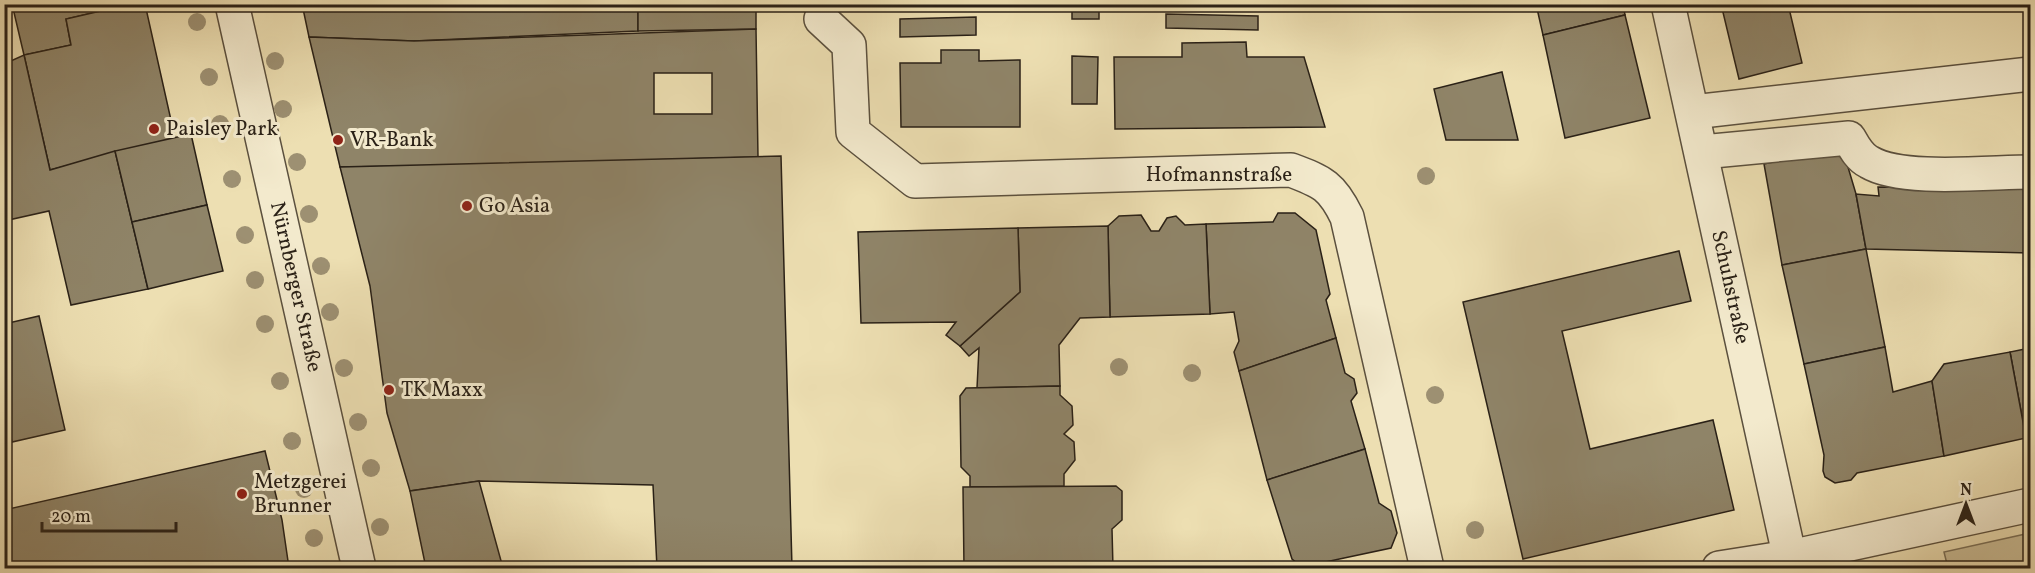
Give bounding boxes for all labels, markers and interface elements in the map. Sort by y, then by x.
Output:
place label: Paisley Park [166,115,278,144]
marker: Paisley Park [147,122,161,136]
place label: VR-Bank [350,126,434,155]
marker: VR-Bank [331,133,345,147]
street label: Hofmannstraße [1146,161,1292,190]
place label: Go Asia [479,192,550,221]
street label: Nürnberger Straße [262,199,329,375]
marker: Go Asia [460,199,474,213]
street label: Schuhstraße [1704,228,1757,347]
place label: TK Maxx [401,376,483,405]
marker: TK Maxx [382,383,396,397]
place label: Metzgerei Brunner [254,468,347,521]
north arrow [1936,474,1996,534]
text: N [1960,480,1972,502]
marker: Metzgerei Brunner [235,487,249,501]
scale bar [42,495,176,533]
text: 20 m [51,505,91,530]

